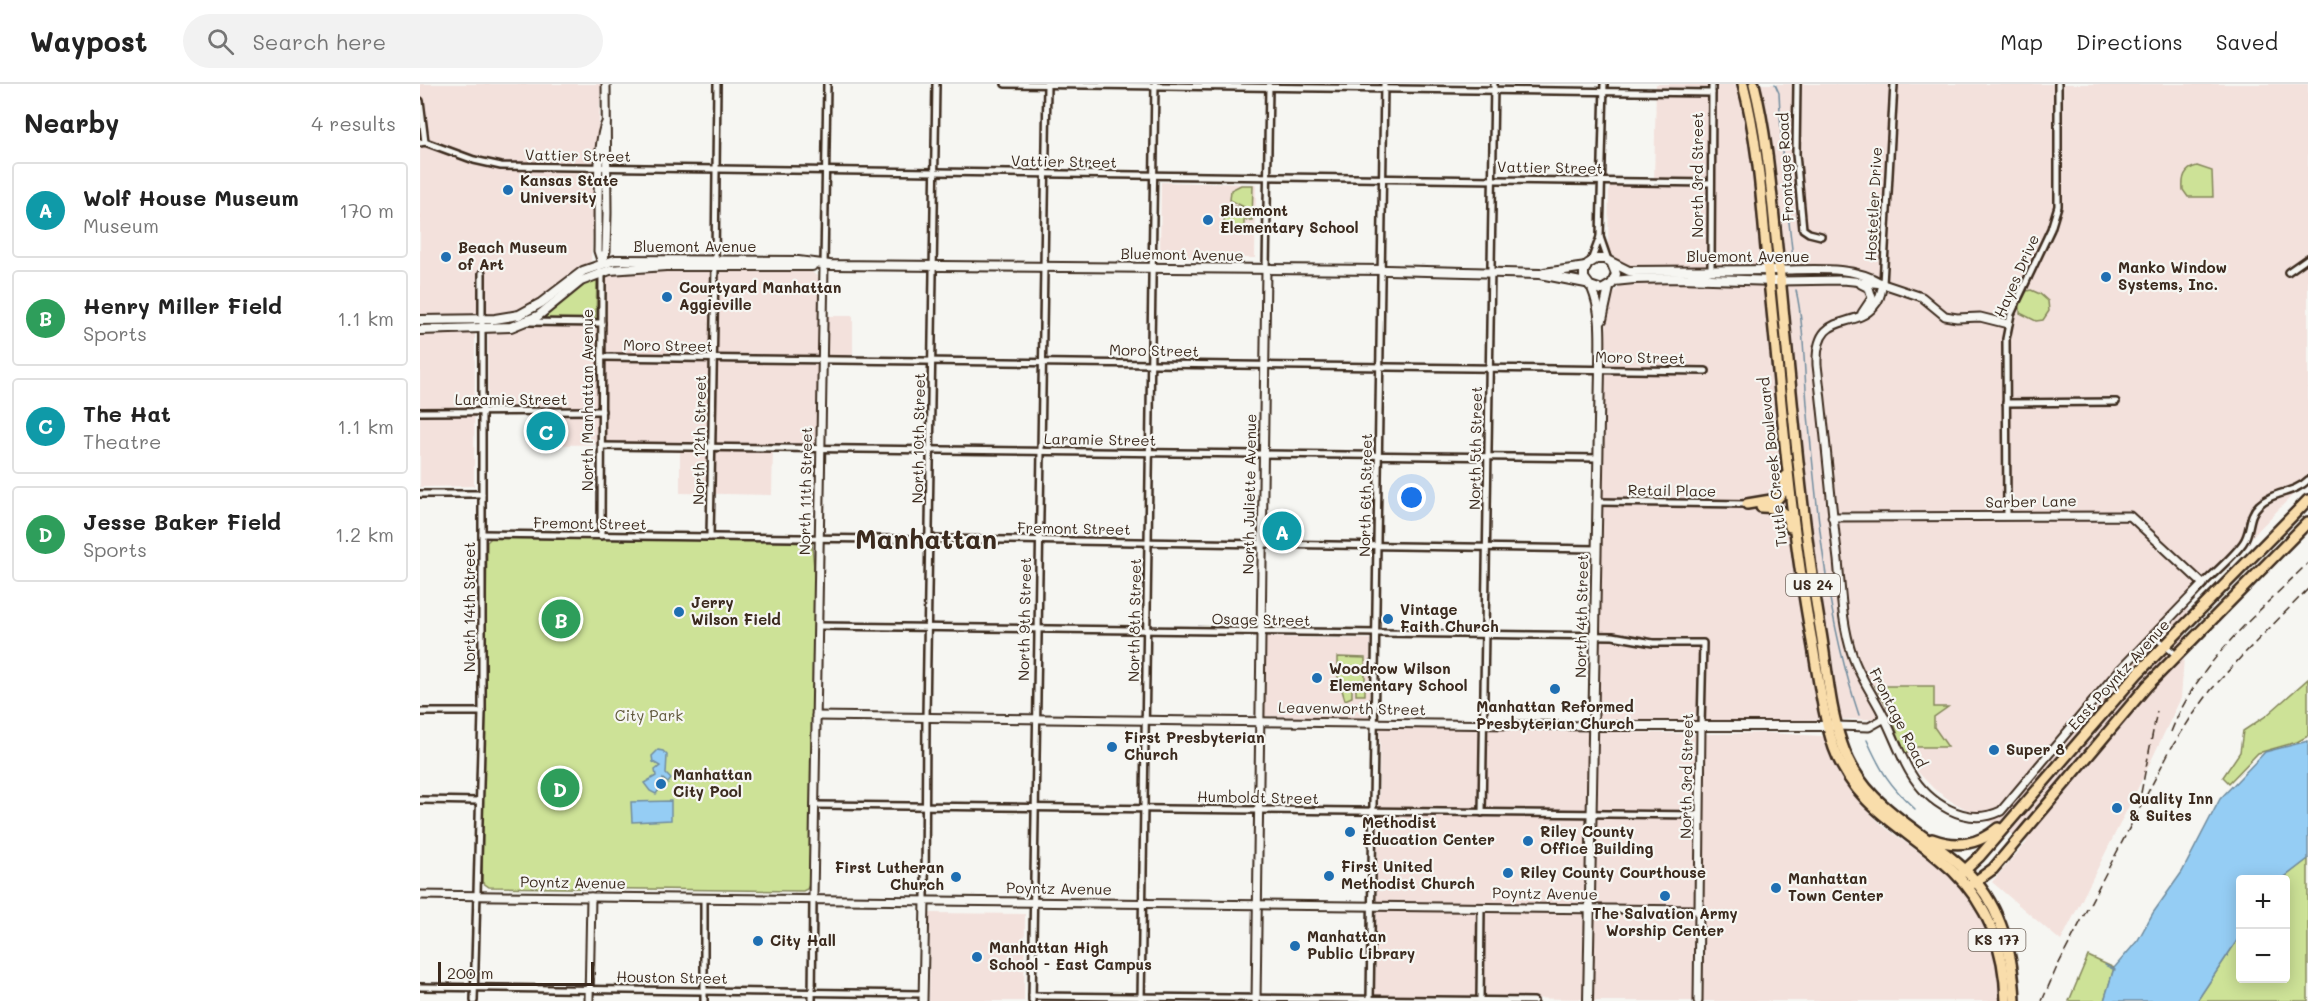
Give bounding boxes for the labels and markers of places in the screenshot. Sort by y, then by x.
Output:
place label: Kansas State University [520,170,618,207]
marker: Kansas State University [501,183,515,197]
place label: Bluemont Elementary School [1220,200,1359,237]
marker: Bluemont Elementary School [1201,213,1215,227]
place label: Beach Museum of Art [458,237,567,274]
marker: Beach Museum of Art [439,250,453,264]
place label: Manko Window Systems, Inc. [2118,257,2227,294]
marker: Manko Window Systems, Inc. [2099,270,2113,284]
place label: Courtyard Manhattan Aggieville [679,277,841,314]
marker: Courtyard Manhattan Aggieville [660,290,674,304]
pin: C [526,408,566,454]
pin: A [1262,508,1302,554]
place label: Jerry Wilson Field [691,592,781,629]
pin: B [542,596,580,642]
place label: Vintage Faith Church [1400,599,1499,636]
marker: Jerry Wilson Field [672,605,686,619]
marker: Vintage Faith Church [1381,612,1395,626]
place label: Woodrow Wilson Elementary School [1329,658,1468,695]
marker: Woodrow Wilson Elementary School [1310,671,1324,685]
marker: Manhattan Reformed Presbyterian Church [1548,682,1562,696]
place label: Manhattan Reformed Presbyterian Church [1476,696,1634,733]
place label: First Presbyterian Church [1124,727,1265,764]
place label: Super 8 [2006,739,2065,759]
marker: First Presbyterian Church [1105,740,1119,754]
marker: Super 8 [1987,743,2001,757]
place label: Manhattan City Pool [673,764,752,801]
pin: D [540,766,580,810]
marker: Manhattan City Pool [654,777,668,791]
place label: Quality Inn & Suites [2129,788,2213,825]
marker: Quality Inn & Suites [2110,801,2124,815]
place label: Methodist Education Center [1362,812,1495,849]
place label: Riley County Office Building [1540,821,1653,858]
marker: Methodist Education Center [1343,825,1357,839]
marker: Riley County Office Building [1521,834,1535,848]
place label: First United Methodist Church [1341,856,1475,893]
place label: First Lutheran Church [835,857,944,894]
place label: Riley County Courthouse [1520,862,1706,882]
marker: Riley County Courthouse [1501,866,1515,880]
place label: Manhattan Town Center [1788,868,1884,905]
marker: First United Methodist Church [1322,869,1336,883]
marker: First Lutheran Church [949,870,963,884]
marker: Manhattan Town Center [1769,881,1783,895]
marker: The Salvation Army Worship Center [1658,889,1672,903]
place label: The Salvation Army Worship Center [1592,903,1738,940]
place label: Manhattan Public Library [1307,926,1415,963]
place label: City Hall [770,930,836,950]
marker: City Hall [751,934,765,948]
place label: Manhattan High School - East Campus [989,937,1152,974]
marker: Manhattan Public Library [1288,939,1302,953]
marker: Manhattan High School - East Campus [970,950,984,964]

